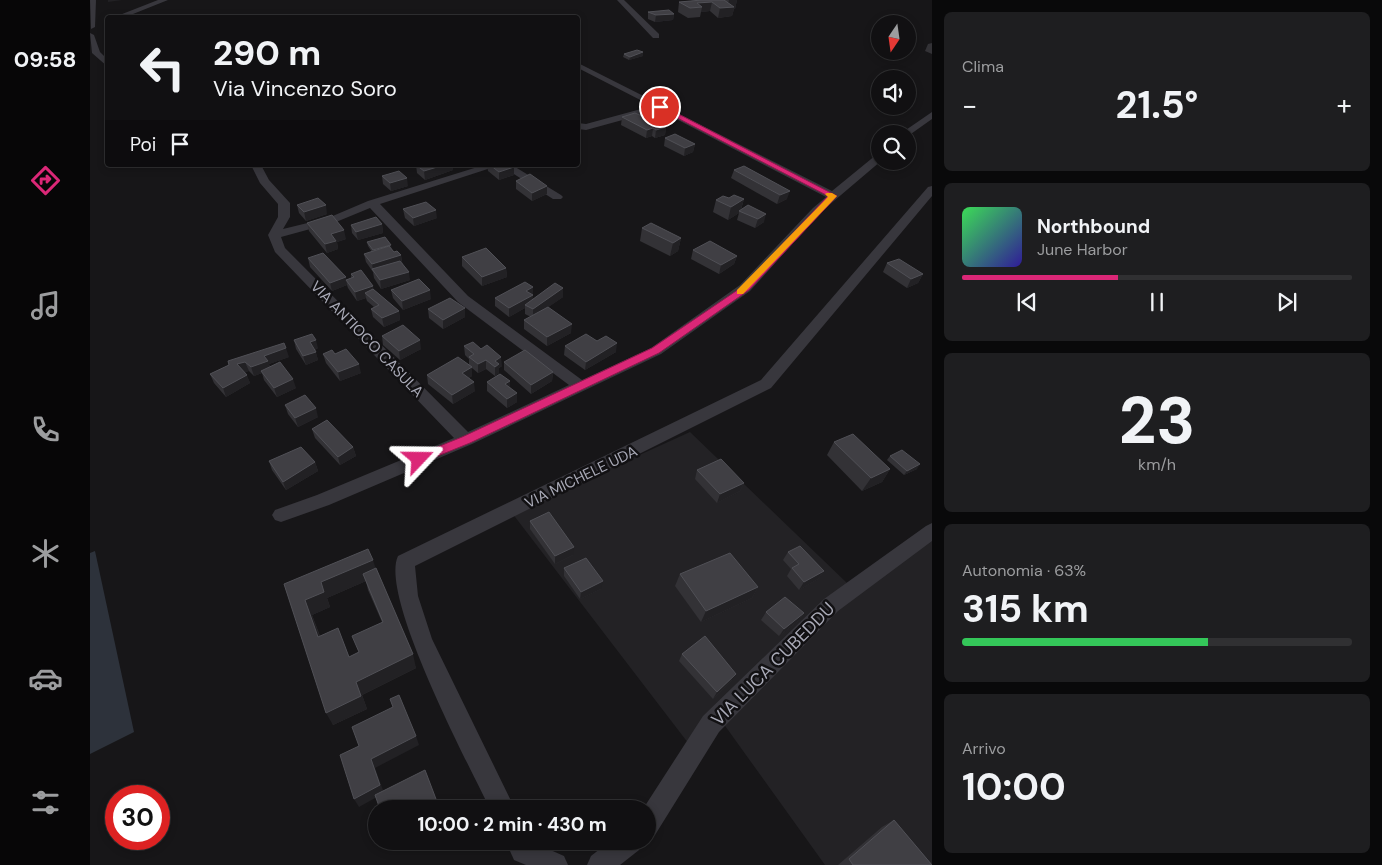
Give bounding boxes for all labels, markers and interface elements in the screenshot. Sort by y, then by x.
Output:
north arrow [871,15,916,60]
map controls [871,15,916,170]
text: 290 m [213,30,321,76]
icon: left [130,35,195,100]
text: 09:58 [14,45,76,74]
text: Clima [962,56,1004,77]
button: sound [871,70,916,115]
text: Via Vincenzo Soro [213,74,397,103]
text: 21.5° [1116,80,1198,130]
pin [639,86,681,128]
text: − [962,87,977,124]
text: + [1337,87,1352,124]
icon: arrive [646,93,674,121]
button: search [871,125,916,170]
icon: arrive [166,130,194,158]
text: Poi [130,132,156,157]
icon: directions [28,163,63,198]
text: Northbound [1037,214,1150,239]
text: June Harbor [1037,239,1128,260]
street label: VIA ANTIOCO CASULA [306,276,428,402]
icon: music [28,288,63,323]
icon: previous [1013,288,1041,316]
icon: pause [1143,288,1171,316]
icon: next [1273,288,1301,316]
text: 23 [1119,379,1195,463]
icon: phone [28,412,63,447]
position arrow [392,432,444,484]
street label: VIA MICHELE UDA [521,441,641,513]
text: km/h [1138,454,1176,475]
icon: climate [28,536,63,571]
text: Autonomia · 63% [962,560,1086,581]
text: 315 km [962,584,1089,634]
street label: VIA LUCA CUBEDDU [706,597,840,731]
icon: car [28,661,63,696]
text: Arrivo [962,738,1006,759]
text: 10:00 [962,762,1066,812]
icon: filters [28,785,63,820]
speed limit sign: 30 [105,785,170,850]
text: 10:00 · 2 min · 430 m [417,812,607,837]

